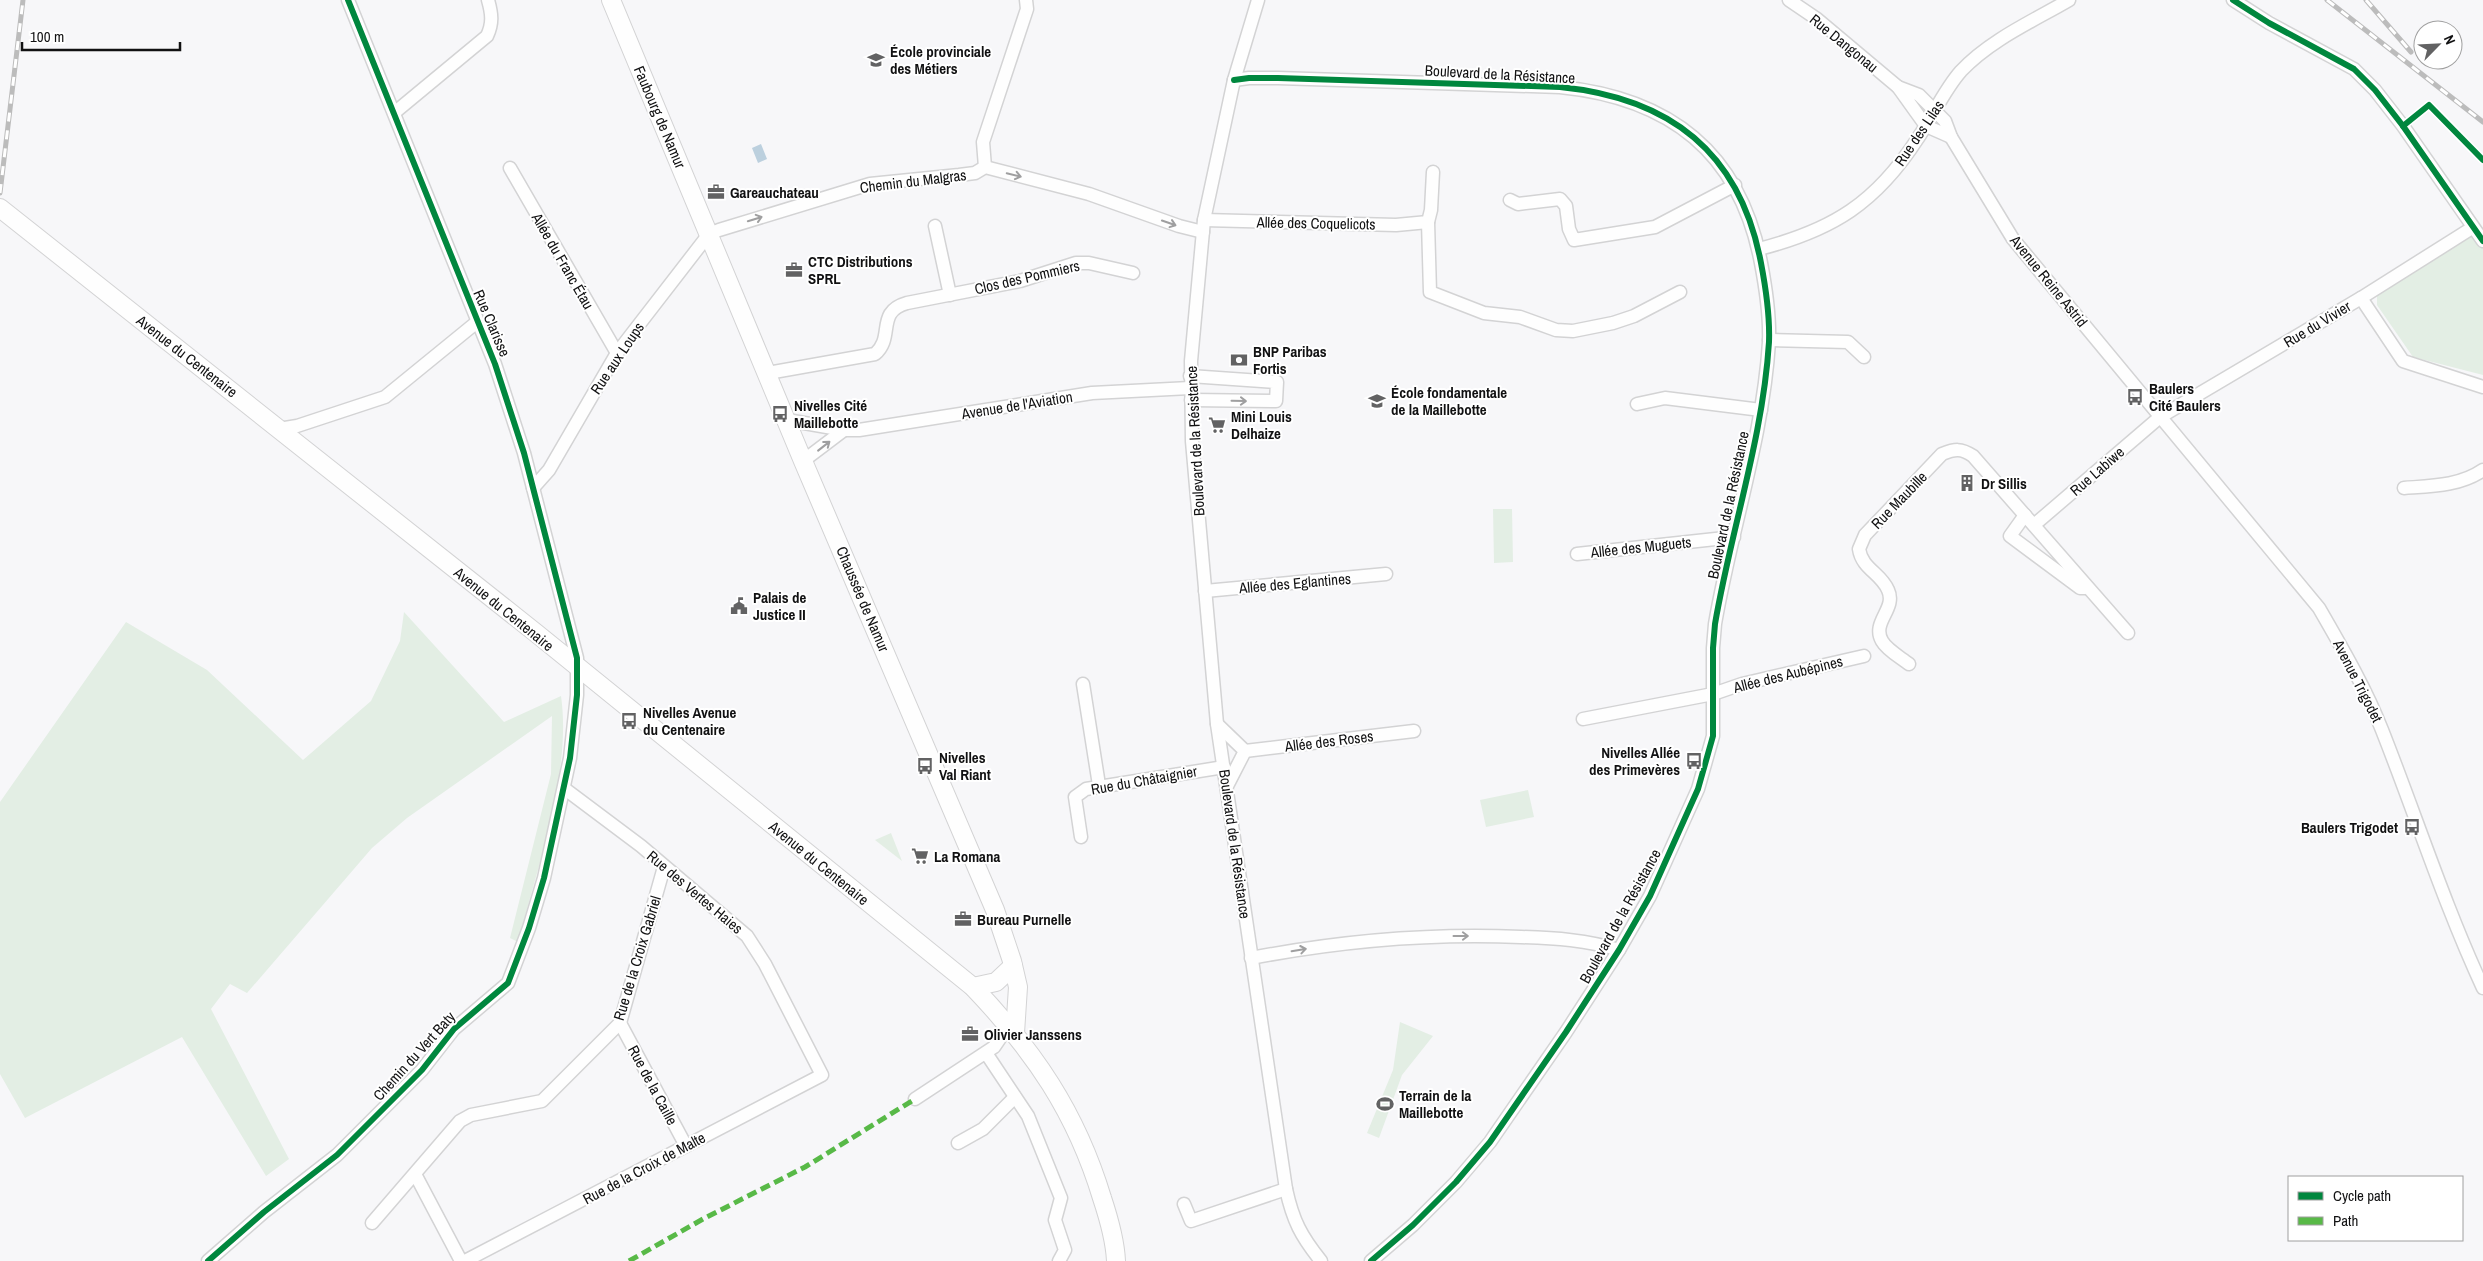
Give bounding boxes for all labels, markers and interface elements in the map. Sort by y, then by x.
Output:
street label: Rue Dangonau [1805,9,1883,77]
scale bar [22,20,180,52]
north arrow [2413,20,2463,70]
text: 100 m [30,26,64,47]
text: N [2440,32,2460,47]
place label: École provinciale des Métiers [890,41,991,79]
school or university icon: École provinciale des Métiers [866,50,886,70]
street label: Boulevard de la Résistance [1424,60,1576,88]
street label: Faubourg de Namur [629,63,691,171]
street label: Rue des Lilas [1889,96,1949,170]
street label: Chemin du Malgras [858,164,968,198]
one-way arrow [1005,171,1021,180]
office icon: Gareauchateau [706,182,726,202]
place label: Gareauchateau [730,182,819,203]
street label: Allée du Franc Étau [526,208,599,313]
street label: Allée des Coquelicots [1255,211,1376,235]
one-way arrow [747,214,763,224]
one-way arrow [1161,218,1177,228]
street label: Avenue Reine Astrid [2005,230,2093,331]
place label: CTC Distributions SPRL [808,251,913,289]
street label: Clos des Pommiers [972,255,1082,299]
office icon: CTC Distributions SPRL [784,260,804,280]
street label: Rue Clarisse [468,286,516,360]
street label: Rue du Vivier [2279,296,2355,352]
street label: Avenue du Centenaire [131,309,242,402]
street label: Rue aux Loups [585,318,649,398]
place label: BNP Paribas Fortis [1253,341,1327,379]
bank icon: BNP Paribas Fortis [1229,350,1249,370]
street label: Boulevard de la Résistance [1181,365,1209,517]
place label: Baulers Cité Baulers [2149,378,2221,416]
place label: École fondamentale de la Maillebotte [1391,382,1507,420]
street label: Avenue de l'Aviation [959,386,1074,424]
bus stop icon: Baulers Cité Baulers [2125,387,2145,407]
school or university icon: École fondamentale de la Maillebotte [1367,391,1387,411]
place label: Nivelles Cité Maillebotte [794,395,867,433]
one-way arrow [1231,396,1247,405]
bus stop icon: Nivelles Cité Maillebotte [770,404,790,424]
place label: Mini Louis Delhaize [1231,406,1292,444]
supermarket icon: Mini Louis Delhaize [1207,415,1227,435]
street label: Boulevard de la Résistance [1702,429,1754,581]
one-way arrow [817,440,830,451]
street label: Rue Labiwe [2065,441,2129,500]
street label: Rue Maubille [1866,467,1932,533]
building icon: Dr Sillis [1957,473,1977,493]
place label: Dr Sillis [1981,473,2027,494]
street label: Allée des Muguets [1589,531,1692,563]
street label: Chaussée de Namur [831,543,895,655]
street label: Avenue du Centenaire [449,562,558,656]
street label: Allée des Eglantines [1237,568,1352,598]
place label: Palais de Justice II [753,587,807,625]
public building icon: Palais de Justice II [729,596,749,616]
street label: Avenue Trigodet [2328,635,2388,726]
street label: Allée des Aubépines [1730,650,1845,698]
place label: Nivelles Avenue du Centenaire [643,702,737,740]
bus stop icon: Nivelles Avenue du Centenaire [619,711,639,731]
street label: Allée des Roses [1283,725,1374,757]
place label: Nivelles Allée des Primevères [1589,742,1680,780]
place label: Nivelles Val Riant [939,747,991,785]
bus stop icon: Nivelles Allée des Primevères [1684,751,1704,771]
bus stop icon: Nivelles Val Riant [915,756,935,776]
street label: Rue du Châtaignier [1089,760,1199,800]
street label: Boulevard de la Résistance [1214,768,1256,920]
street label: Avenue du Centenaire [764,816,873,910]
place label: Baulers Trigodet [2301,817,2398,838]
bus stop icon: Baulers Trigodet [2402,817,2422,837]
street label: Rue des Vertes Haies [642,845,748,939]
street label: Boulevard de la Résistance [1574,845,1666,987]
supermarket icon: La Romana [910,846,930,866]
place label: La Romana [934,846,1000,867]
street label: Rue de la Croix Gabriel [608,893,666,1023]
office icon: Bureau Purnelle [953,909,973,929]
place label: Bureau Purnelle [977,909,1071,930]
one-way arrow [1452,931,1469,941]
one-way arrow [1291,944,1307,954]
street label: Chemin du Vert Baty [368,1006,460,1105]
office icon: Olivier Janssens [960,1024,980,1044]
place label: Olivier Janssens [984,1024,1082,1045]
street label: Rue de la Caille [623,1041,683,1129]
place label: Terrain de la Maillebotte [1399,1085,1471,1123]
sports icon: Terrain de la Maillebotte [1375,1094,1395,1114]
street label: Rue de la Croix de Malte [579,1127,709,1209]
legend [2288,1176,2463,1241]
text: Cycle path [2333,1185,2391,1206]
text: Path [2333,1210,2358,1231]

